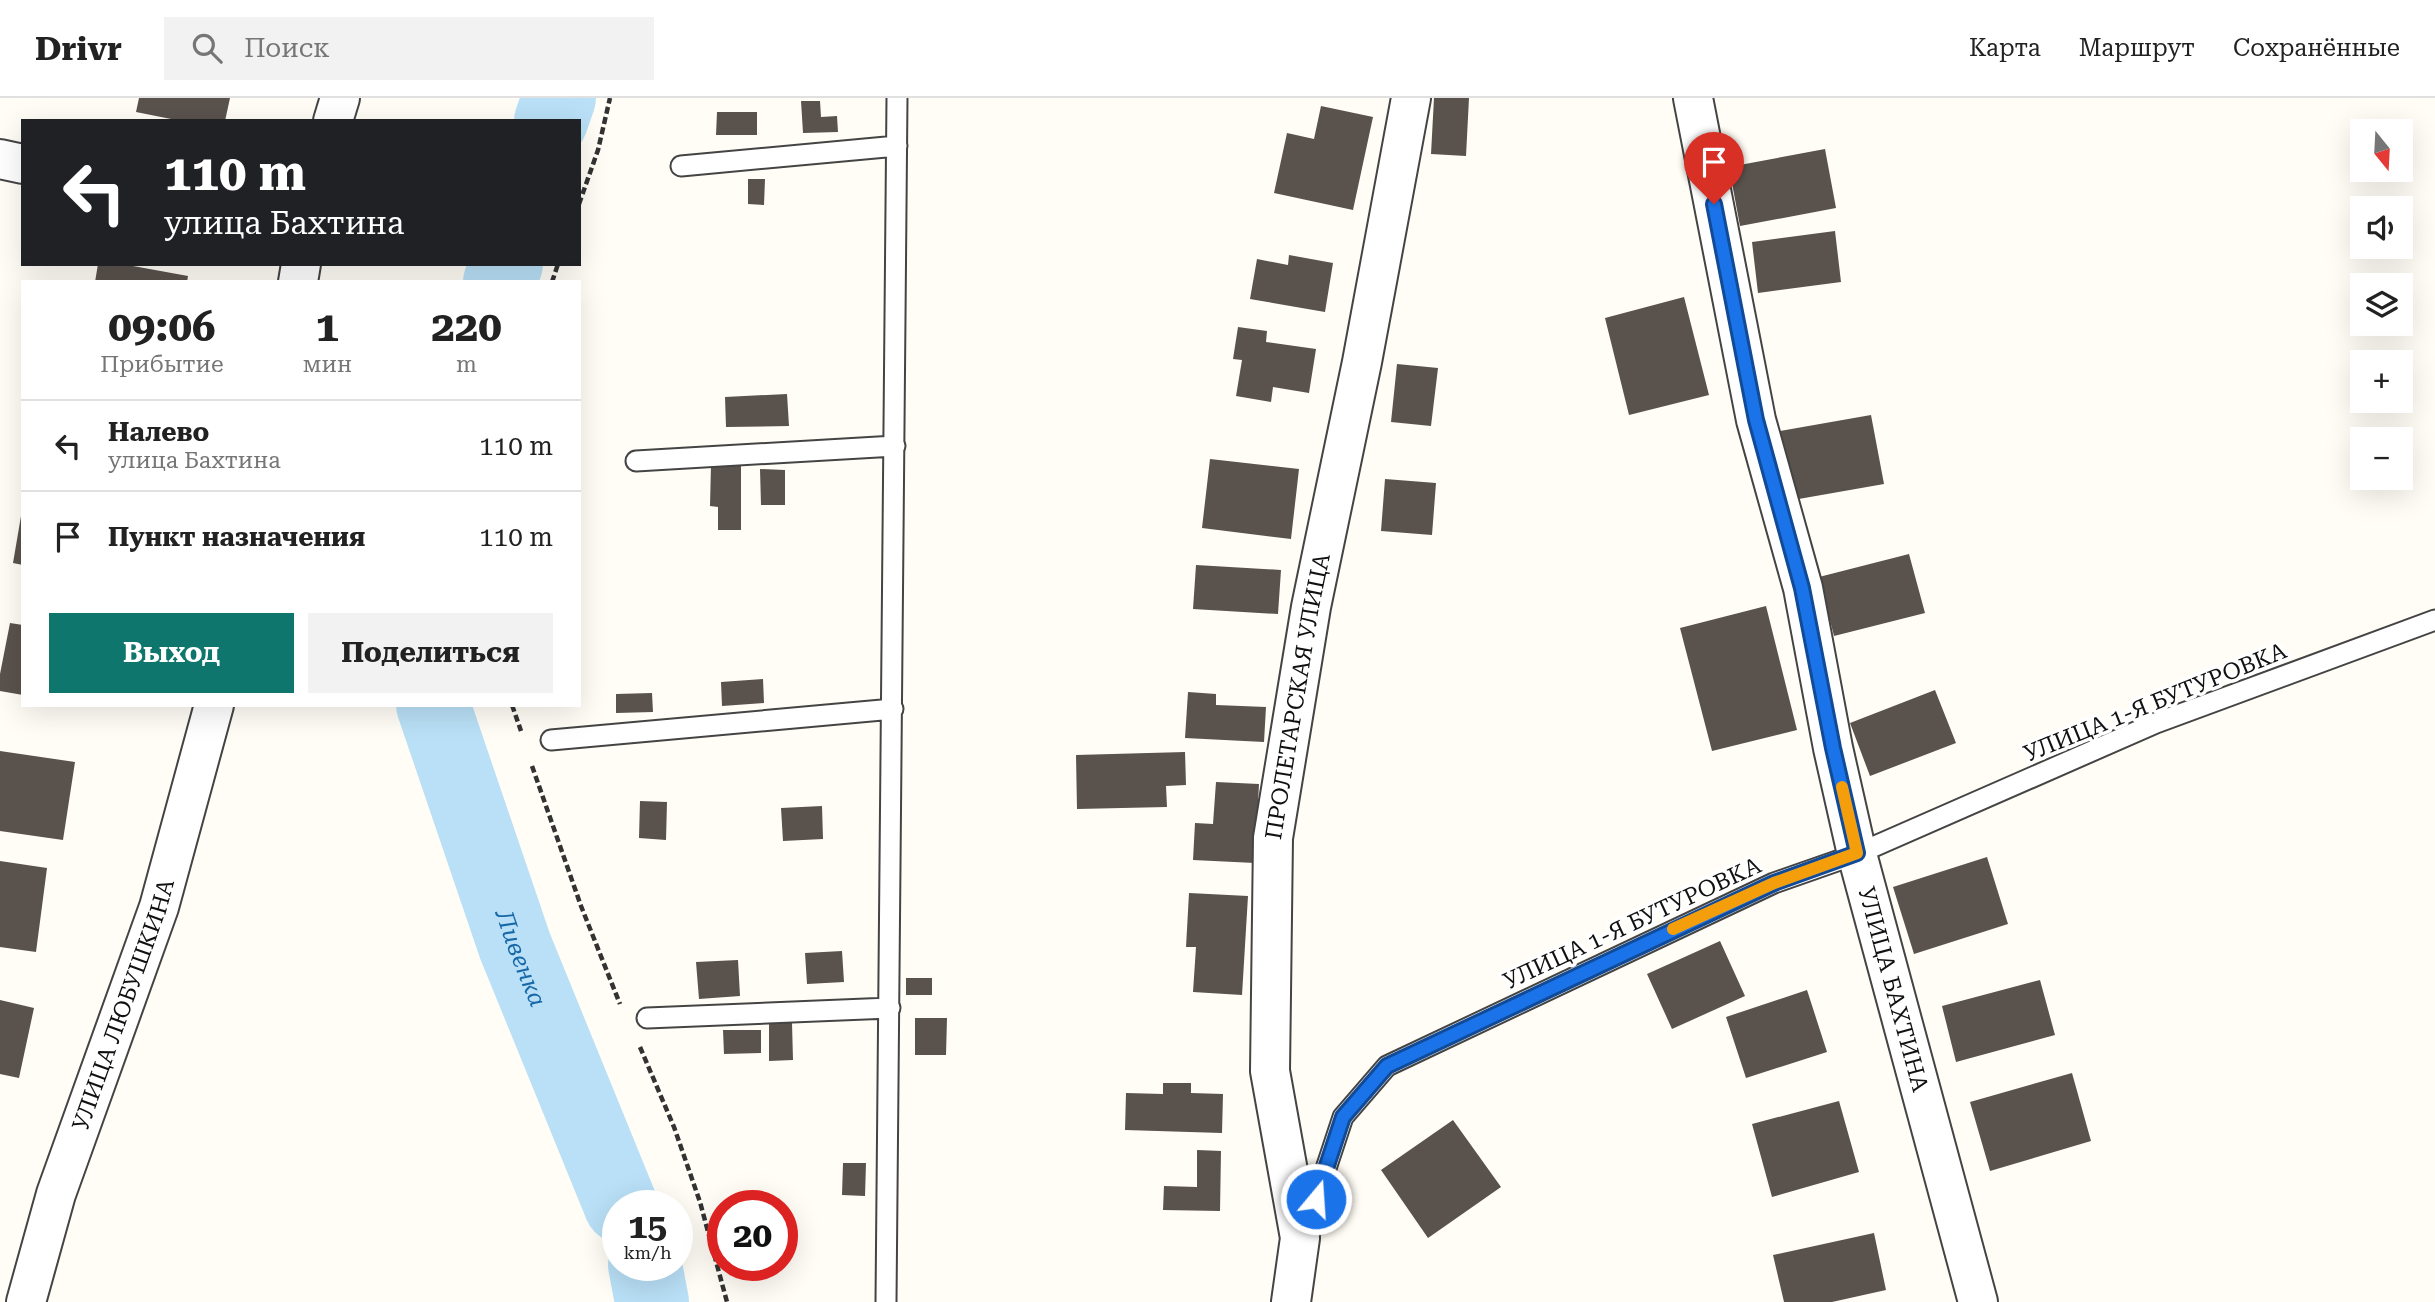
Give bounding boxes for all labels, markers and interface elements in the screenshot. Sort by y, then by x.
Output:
search box [164,17,654,80]
text: Drivr [35,29,122,68]
icon: search [188,29,226,67]
text: Поиск [244,33,330,63]
text: Карта [1969,34,2041,62]
text: Маршрут [2079,34,2195,62]
text: Сохранённые [2233,34,2400,62]
north arrow [2350,119,2413,182]
map controls [2350,119,2413,490]
pin [1684,132,1744,204]
icon: arrive [1695,143,1733,181]
text: 110 m [164,145,306,202]
icon: left [49,147,140,238]
button: sound [2350,196,2413,259]
text: улица Бахтина [164,204,404,242]
button: layers [2350,273,2413,336]
text: 09:06 [108,302,216,351]
text: 1 [316,302,339,351]
text: 220 [431,302,502,351]
button: + [2350,350,2413,413]
text: Прибытие [100,351,224,378]
text: мин [303,351,352,378]
text: m [456,351,477,378]
text: Налево [108,417,209,447]
icon: left [49,427,87,465]
button: − [2350,427,2413,490]
text: 110 m [479,431,553,461]
text: улица Бахтина [108,447,281,474]
icon: arrive [49,518,87,556]
text: Пункт назначения [108,522,365,552]
text: 110 m [479,522,553,552]
street label: ПРОЛЕТАРСКАЯ УЛИЦА [1260,551,1336,841]
button: Выход [49,613,294,693]
button: Поделиться [308,613,553,693]
street label: УЛИЦА 1-Я БУТУРОВКА [2020,637,2291,768]
street label: УЛИЦА 1-Я БУТУРОВКА [1499,852,1765,995]
street label: УЛИЦА ЛЮБУШКИНА [67,876,180,1134]
street label: УЛИЦА БАХТИНА [1852,884,1934,1095]
water label: Ливенка [489,904,552,1011]
position arrow [1279,1162,1353,1236]
speed limit sign: 20 [707,1190,798,1281]
text: 15 [628,1206,667,1247]
text: km/h [623,1242,672,1263]

